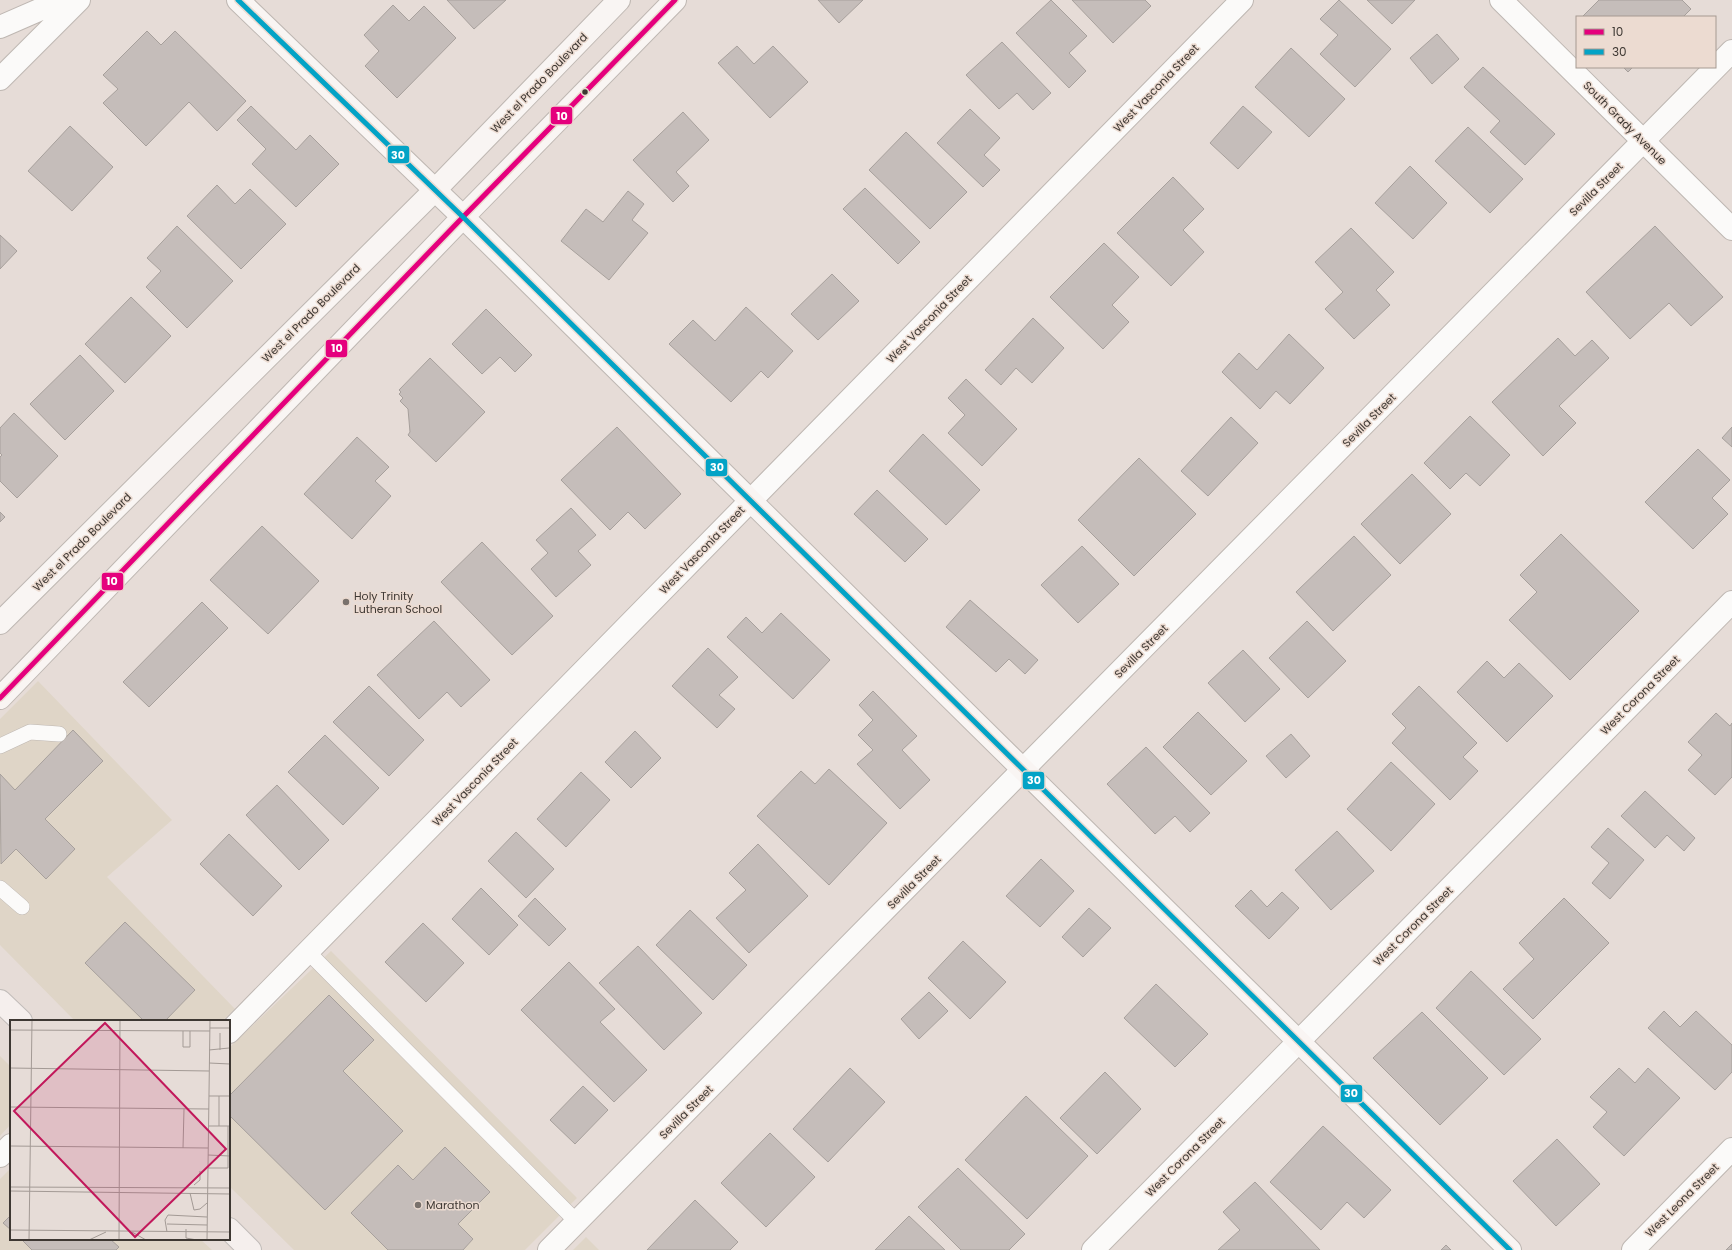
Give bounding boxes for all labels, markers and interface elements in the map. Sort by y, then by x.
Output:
legend [1576,16,1716,68]
text: 10 [1612,23,1623,40]
street label: West el Prado Boulevard [487,29,591,137]
street label: West Vasconia Street [1110,40,1202,136]
text: 30 [1612,43,1627,60]
street label: South Grady Avenue [1580,78,1671,169]
unlabelled marker [580,87,590,97]
line badge: 10 [550,106,573,125]
text: 10 [556,108,568,124]
line badge: 30 [387,145,410,164]
text: 30 [391,147,405,163]
street label: Sevilla Street [1566,159,1626,219]
street label: West el Prado Boulevard [258,260,364,366]
street label: West Vasconia Street [883,271,975,367]
line badge: 10 [325,339,348,358]
text: 10 [331,340,343,356]
street label: Sevilla Street [1339,390,1399,450]
line badge: 30 [705,458,728,477]
text: 30 [710,459,724,475]
street label: West el Prado Boulevard [29,489,135,595]
street label: West Vasconia Street [656,502,748,598]
line badge: 10 [101,572,124,591]
text: 10 [106,573,118,589]
place label: Holy Trinity Lutheran School [354,588,442,617]
marker: Holy Trinity Lutheran School [341,597,351,607]
street label: Sevilla Street [1111,621,1171,681]
street label: West Corona Street [1597,652,1683,738]
street label: West Vasconia Street [429,734,521,830]
line badge: 30 [1022,771,1045,790]
text: 30 [1027,772,1041,788]
street label: Sevilla Street [884,852,944,912]
street label: West Corona Street [1370,883,1456,969]
inset map [10,1020,230,1240]
street label: Sevilla Street [656,1082,716,1142]
line badge: 30 [1340,1084,1363,1103]
text: 30 [1344,1085,1358,1101]
street label: West Corona Street [1142,1114,1228,1200]
street label: West Leona Street [1642,1160,1722,1240]
place label: Marathon [426,1197,480,1213]
marker: Marathon [413,1200,423,1210]

